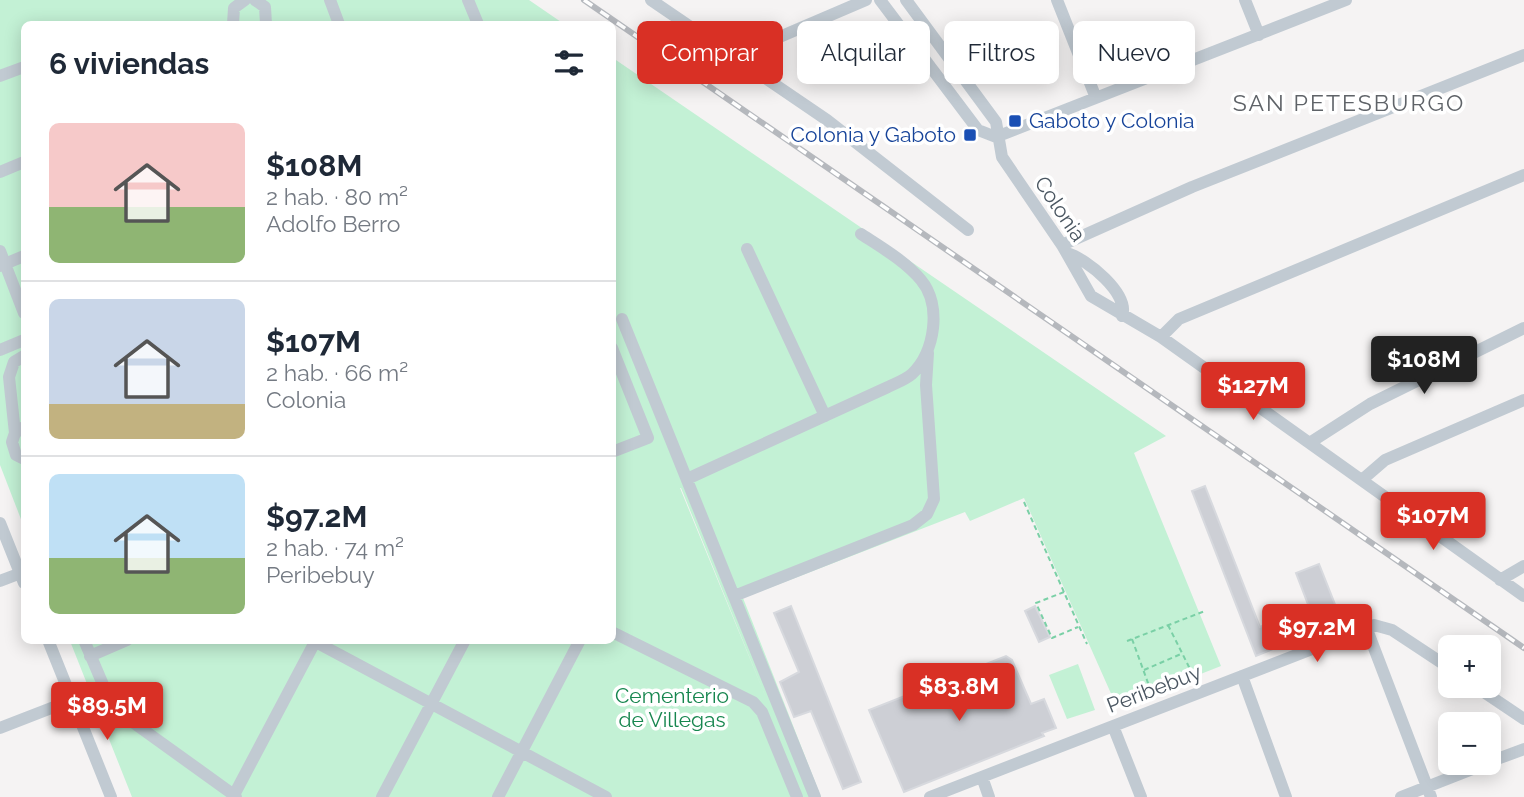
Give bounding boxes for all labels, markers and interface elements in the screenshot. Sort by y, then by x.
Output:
chip: Comprar [637,21,783,84]
chip: Alquilar [797,21,930,84]
chip: Filtros [944,21,1059,84]
chip: Nuevo [1073,21,1195,84]
icon: filters [550,44,588,82]
text: 6 viviendas [49,46,209,81]
district label: SAN PETESBURGO [1233,89,1465,116]
place label: Gaboto y Colonia [1029,108,1194,133]
marker: Gaboto y Colonia [1007,113,1023,129]
place label: Colonia y Gaboto [791,122,956,147]
marker: Colonia y Gaboto [962,127,978,143]
text: $108M [266,148,362,183]
icon: home [105,151,189,235]
street label: Colonia [1030,171,1091,246]
text: 2 hab. · 80 m² [266,183,408,210]
text: Adolfo Berro [266,210,401,237]
text: $107M [266,324,361,359]
icon: home [105,327,189,411]
pin: $108M [1375,336,1473,396]
text: $108M [1387,345,1461,372]
text: 2 hab. · 66 m² [266,359,408,386]
pin: $127M [1204,362,1302,422]
text: $127M [1217,371,1289,398]
text: Colonia [266,386,346,413]
pin: $107M [1384,492,1482,552]
text: $97.2M [266,499,367,534]
text: $107M [1397,501,1469,528]
icon: home [105,502,189,586]
text: 2 hab. · 74 m² [266,534,404,561]
text: Peribebuy [266,561,375,588]
pin: $97.2M [1260,604,1374,664]
text: $97.2M [1278,613,1356,640]
map controls [1438,635,1501,775]
button: + [1438,635,1501,698]
street label: Peribebuy [1103,659,1205,718]
pin: $83.8M [902,664,1016,723]
text: $83.8M [919,672,999,699]
pin: $89.5M [50,682,164,742]
park label: Cementerio de Villegas [615,683,729,732]
text: $89.5M [67,691,147,718]
button: − [1438,712,1501,775]

